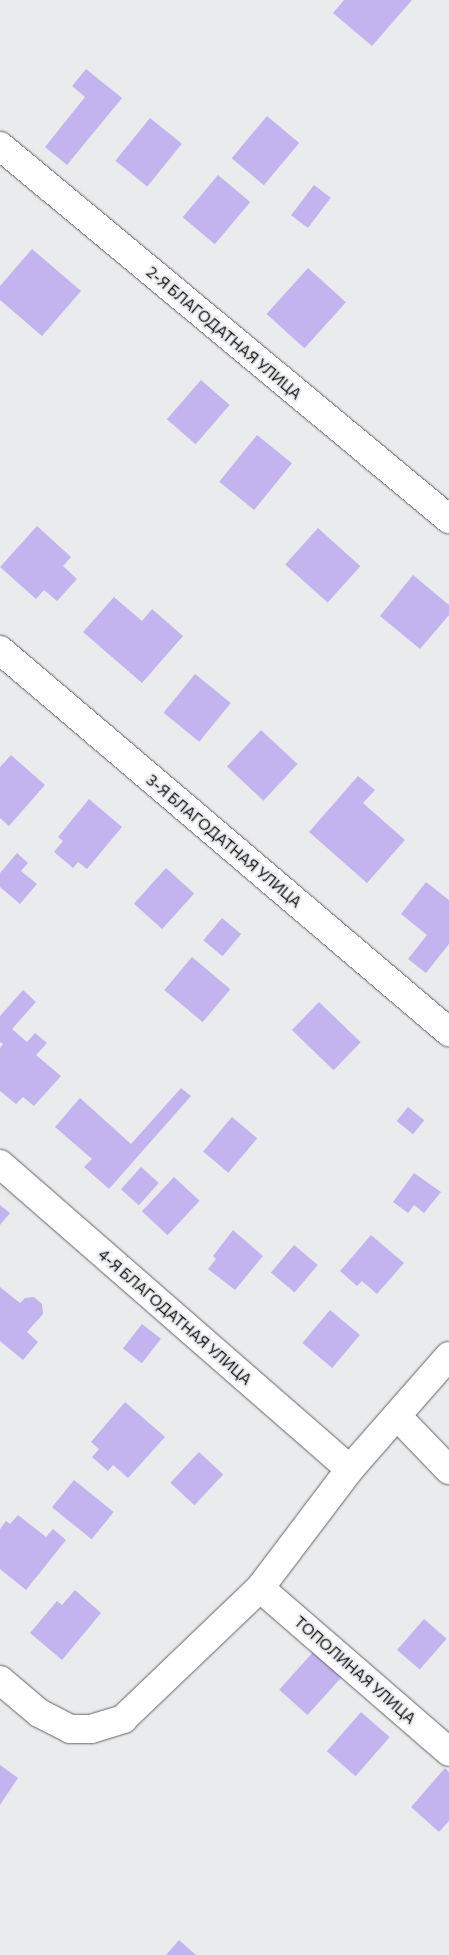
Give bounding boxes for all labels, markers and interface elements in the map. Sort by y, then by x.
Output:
street label: 2-Я БЛАГОДАТНАЯ УЛИЦА [143,263,305,403]
street label: 3-Я БЛАГОДАТНАЯ УЛИЦА [143,771,305,911]
street label: 4-Я БЛАГОДАТНАЯ УЛИЦА [95,1245,255,1389]
street label: ТОПОЛИНАЯ УЛИЦА [291,1612,419,1728]

